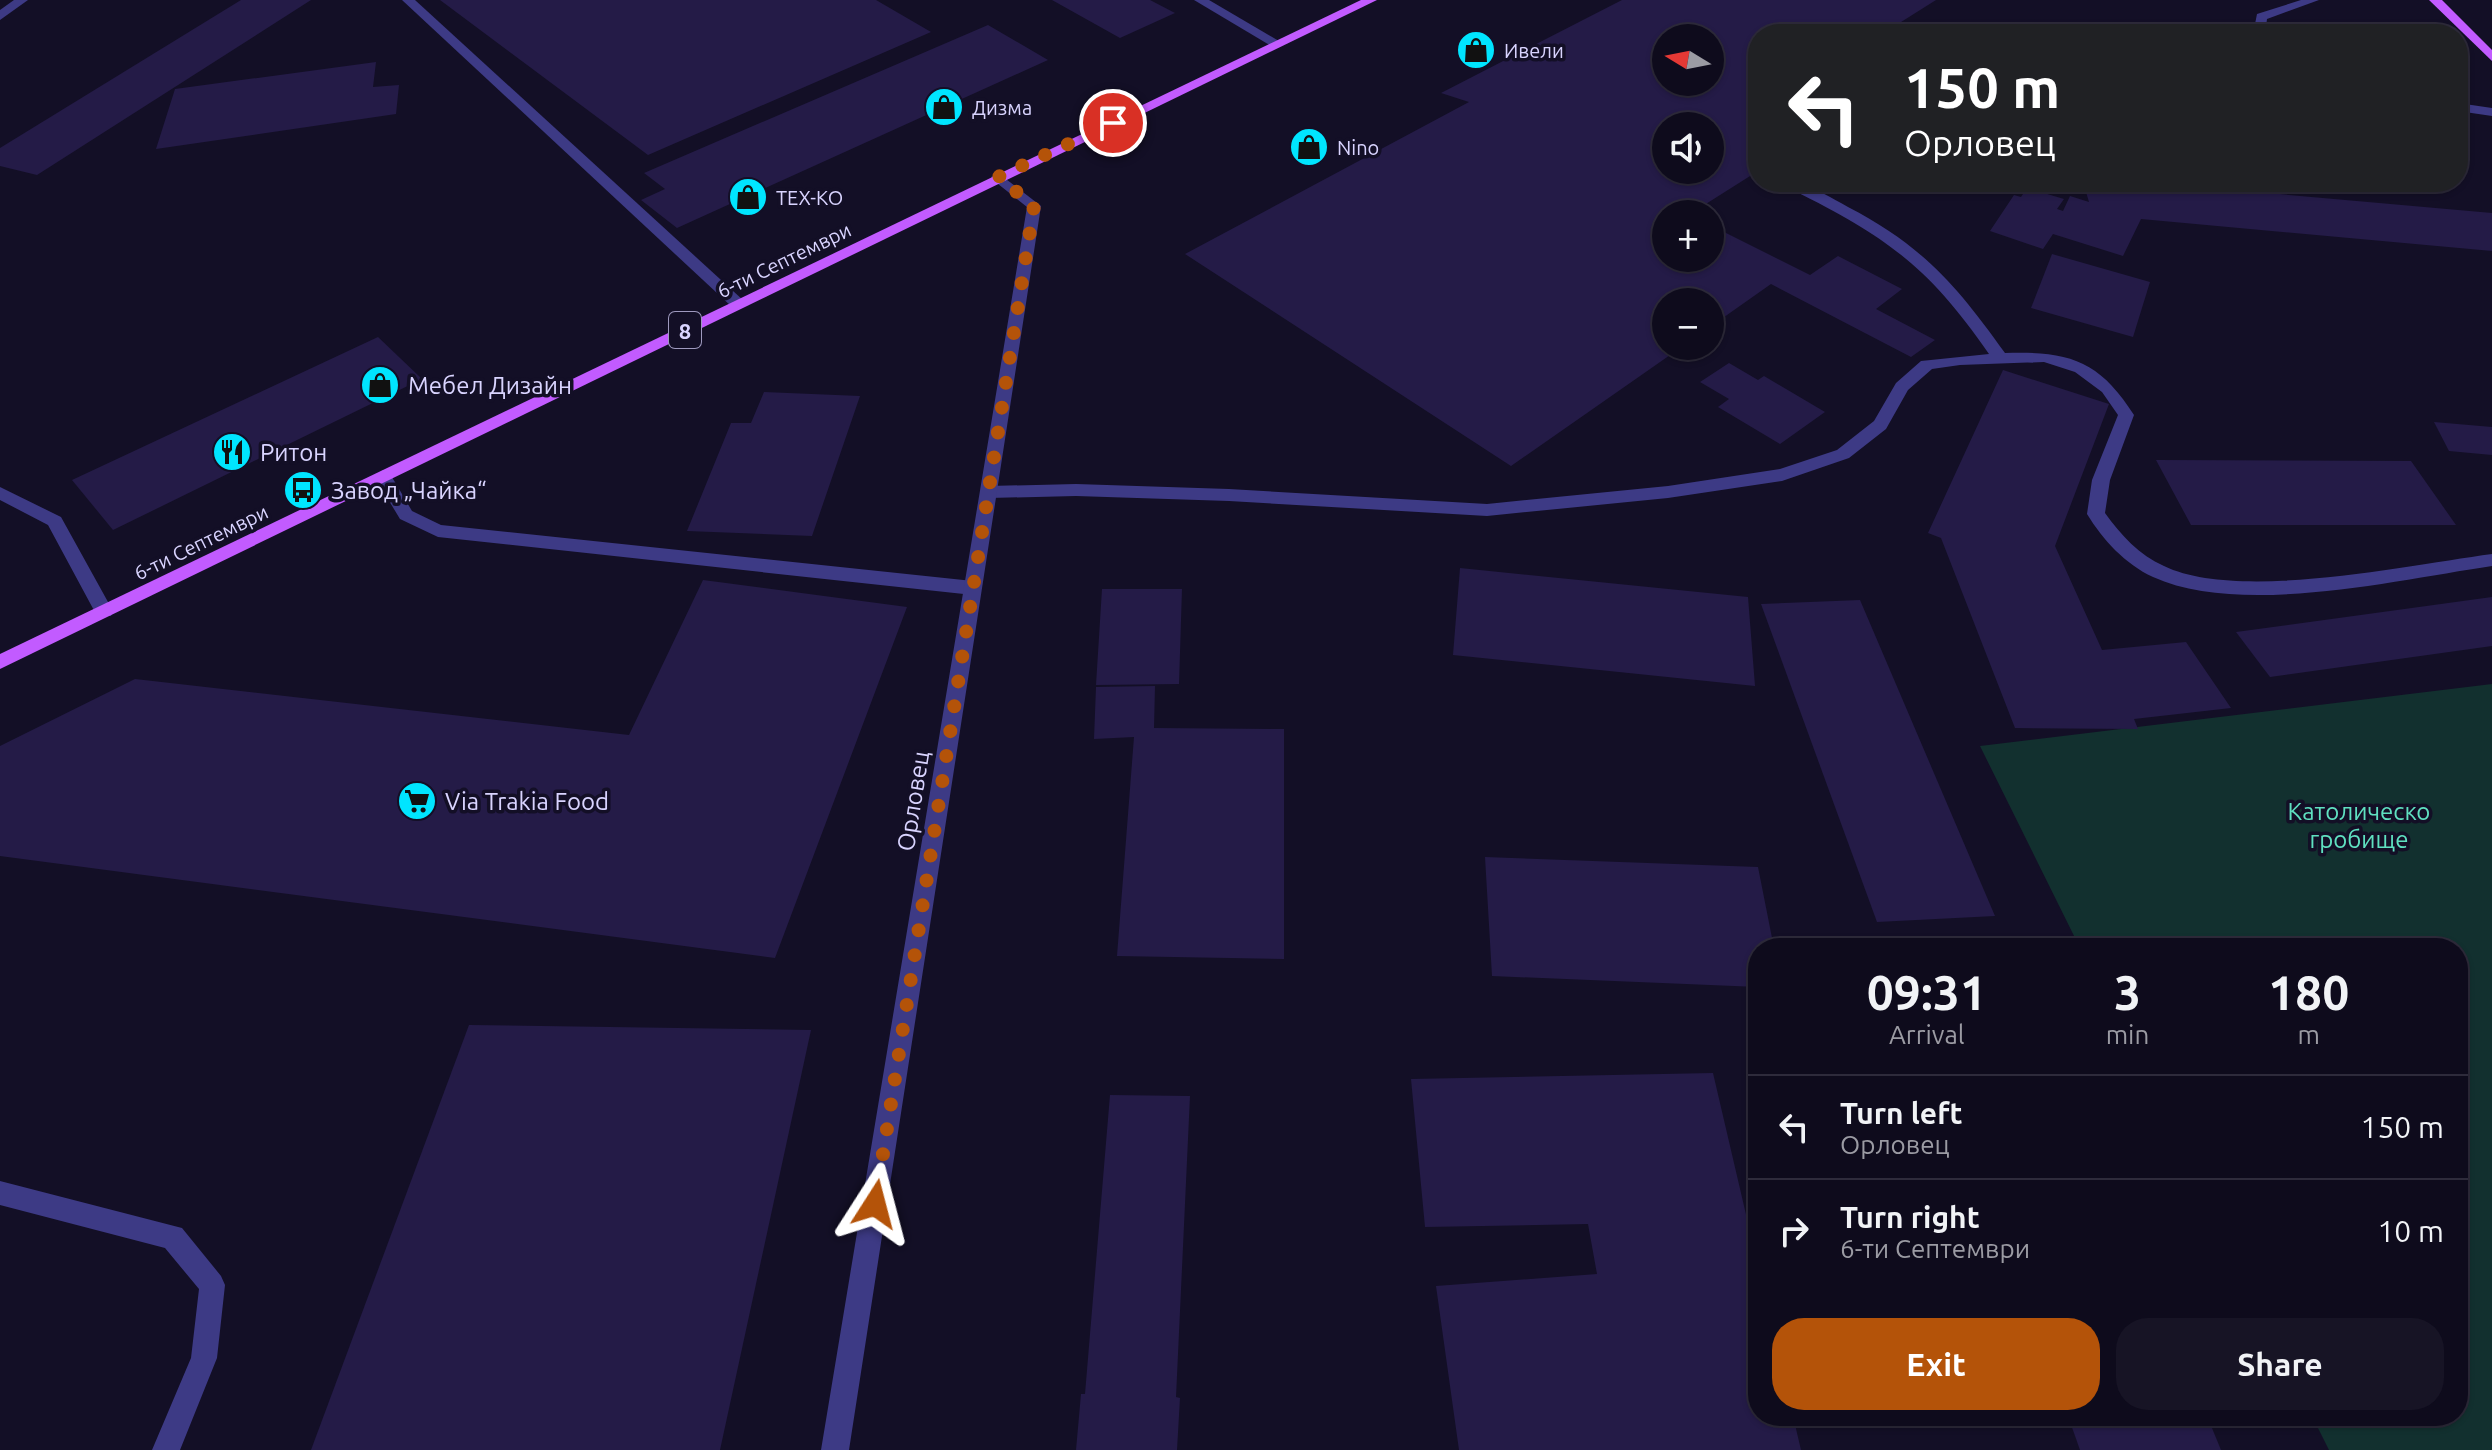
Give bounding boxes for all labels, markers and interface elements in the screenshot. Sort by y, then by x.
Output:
north arrow [1652,24,1724,96]
map controls [1652,24,1724,360]
shop icon: Ивели [1455,29,1497,71]
place label: Ивели [1504,39,1564,62]
icon: left [1772,56,1876,160]
text: 150 m [1904,56,2060,119]
shop icon: Дизма [923,86,965,128]
pin [1079,89,1147,157]
place label: Дизма [972,96,1032,119]
icon: arrive [1091,101,1135,145]
button: sound [1652,112,1724,184]
text: Орловец [1904,122,2056,163]
shop icon: Nino [1288,126,1330,168]
place label: Nino [1337,136,1379,159]
shop icon: ТЕХ-КО [727,176,769,218]
place label: ТЕХ-КО [776,186,843,209]
button: + [1652,200,1724,272]
street label: 6-ти Септември [713,218,855,302]
button: − [1652,288,1724,360]
road number: 8 [669,312,701,348]
shop icon: Мебел Дизайн [359,364,401,406]
place label: Мебел Дизайн [408,372,572,399]
restaurant icon: Ритон [211,431,253,473]
place label: Ритон [260,439,327,466]
bus stop icon: Завод „Чайка“ [282,469,324,511]
place label: Завод „Чайка“ [331,477,487,504]
street label: 6-ти Септември [130,500,272,584]
street label: Орловец [892,749,934,853]
supermarket icon: Via Trakia Food [396,780,438,822]
place label: Via Trakia Food [445,788,609,815]
park label: Католическо гробище [2288,798,2430,853]
text: 09:31 [1867,965,1987,1019]
text: 3 [2114,965,2141,1019]
text: 180 [2268,965,2349,1019]
text: Arrival [1889,1020,1965,1049]
text: min [2106,1020,2149,1049]
text: m [2297,1020,2320,1049]
text: Turn left [1840,1096,1962,1130]
icon: left [1772,1105,1816,1149]
text: 150 m [2360,1110,2444,1144]
text: Орловец [1840,1130,1950,1159]
position arrow [833,1162,917,1246]
text: Turn right [1840,1200,1980,1234]
icon: right [1772,1209,1816,1253]
text: 10 m [2377,1214,2444,1248]
text: 6-ти Септември [1840,1234,2030,1263]
button: Exit [1772,1318,2100,1410]
button: Share [2116,1318,2444,1410]

